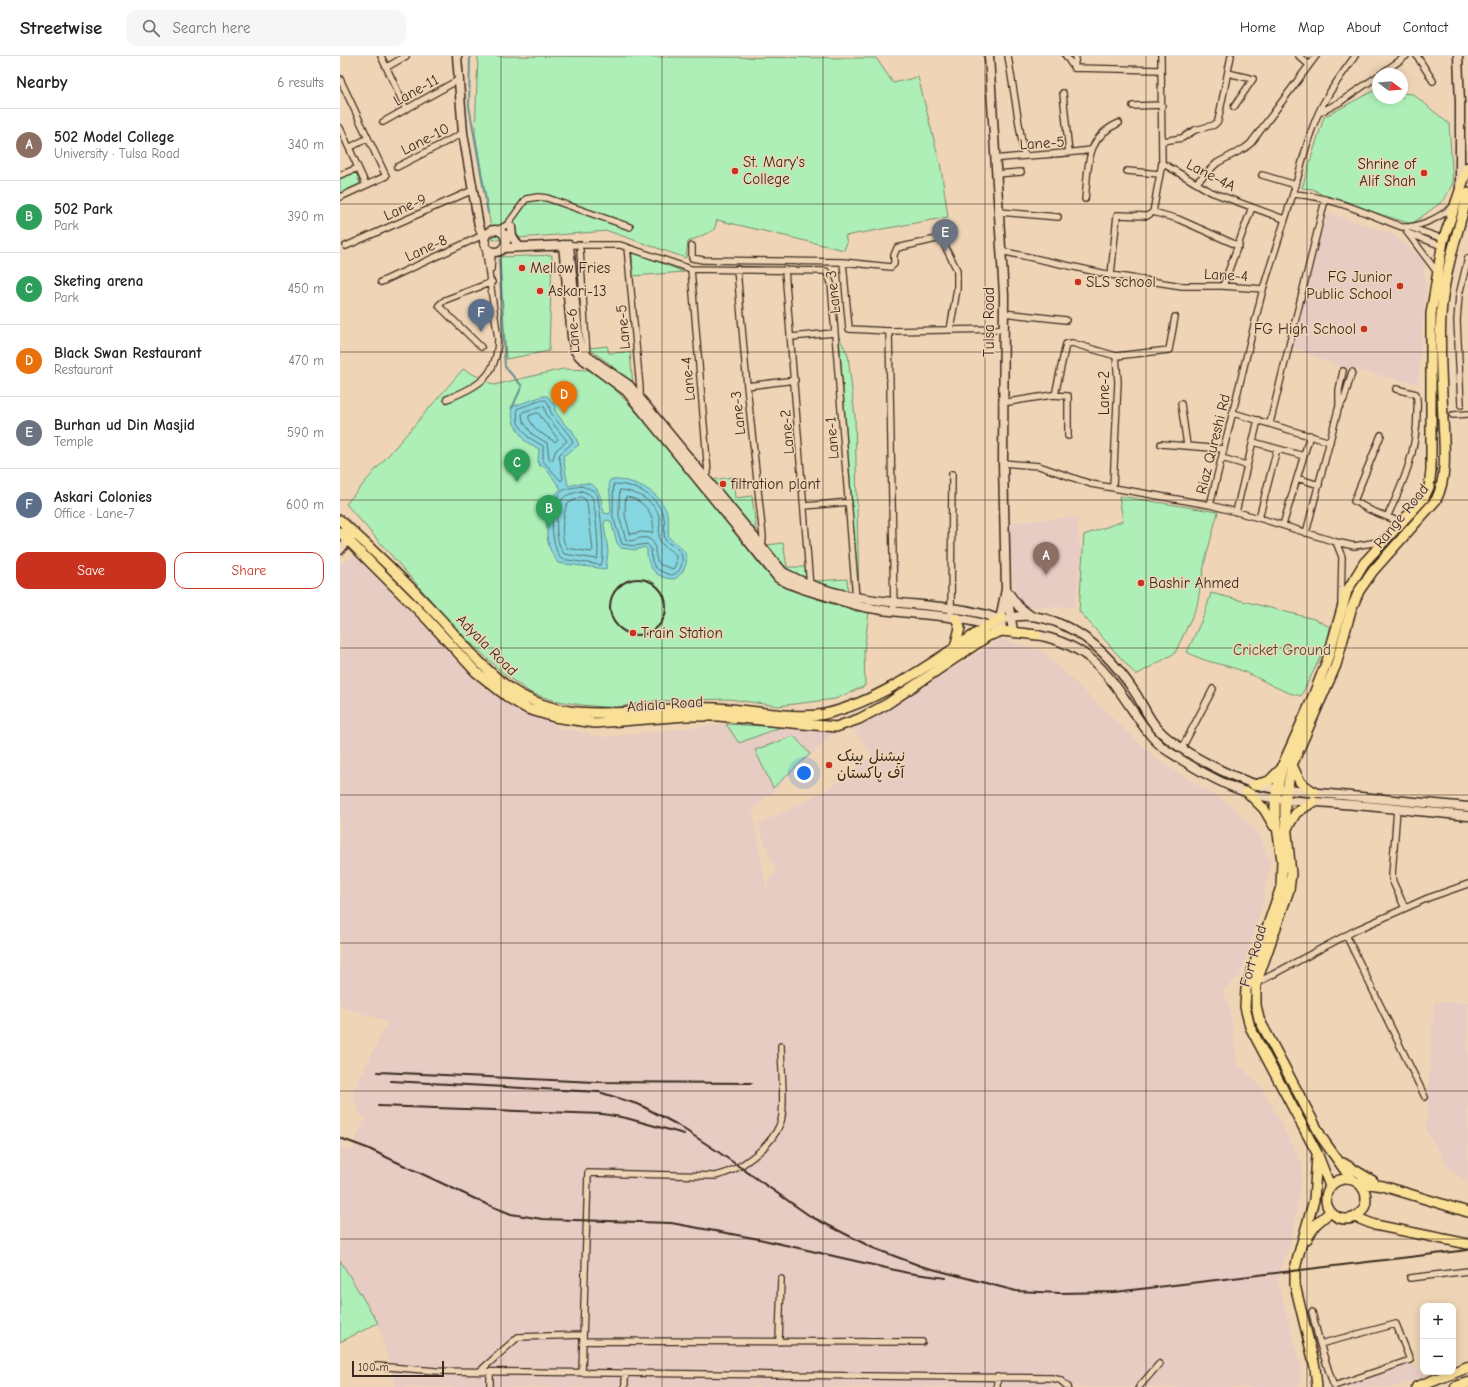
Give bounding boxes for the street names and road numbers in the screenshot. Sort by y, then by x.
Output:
street label: Lane-11 [390,70,442,110]
street label: Lane-10 [398,119,452,159]
street label: Lane-5 [1019,132,1065,154]
street label: Lane-4A [1183,155,1239,195]
street label: Lane-9 [381,190,429,224]
street label: Lane-8 [402,230,450,266]
street label: Lane-4 [1204,265,1248,285]
street label: Lane 3 [822,269,844,315]
street label: Tulsa Road [980,287,998,357]
street label: Lane-5 [612,304,634,350]
street label: Lane-6 [562,308,584,354]
street label: Lane-4 [677,356,699,402]
street label: Lane-2 [1095,371,1113,415]
street label: Lane-3 [727,390,749,436]
street label: Riaz Qureshi Rd [1192,392,1234,496]
street label: Lane-2 [776,409,798,455]
street label: Lane-1 [821,416,843,460]
street label: Range Road [1370,480,1432,552]
street label: Adyala Road [453,611,521,679]
street label: Adiala Road [626,692,704,716]
street label: Fort Road [1236,923,1270,989]

